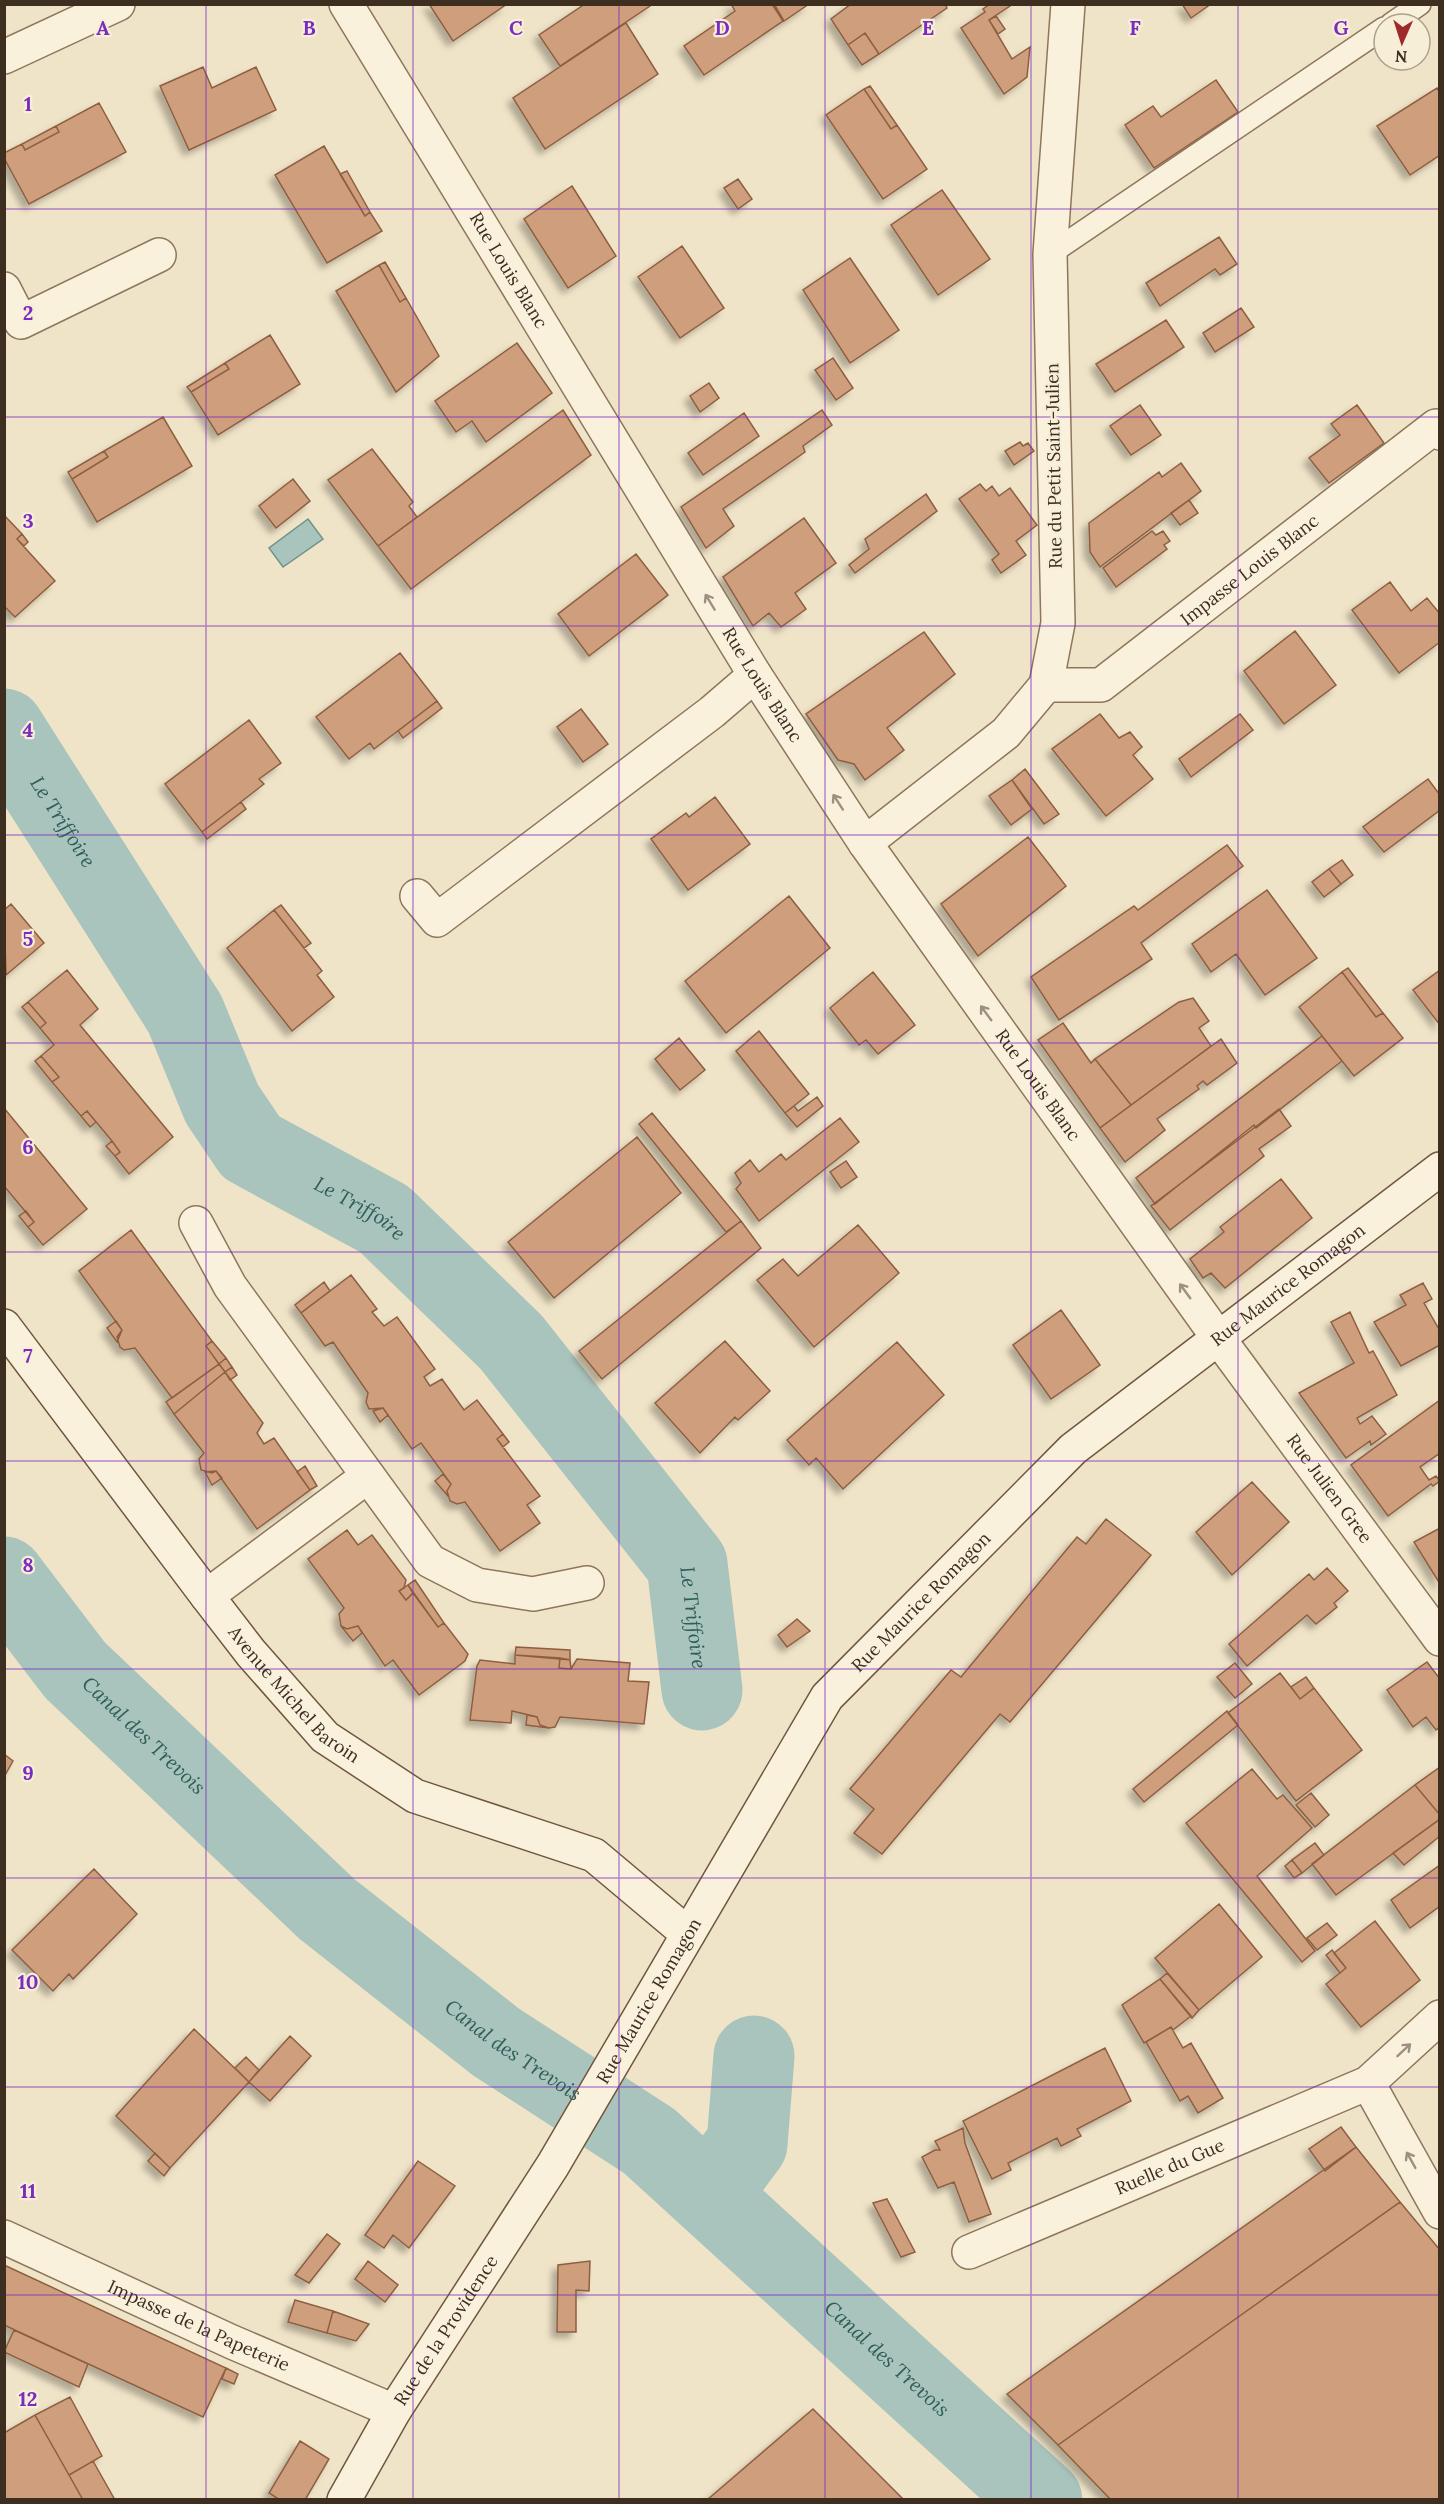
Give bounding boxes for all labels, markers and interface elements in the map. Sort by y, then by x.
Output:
north arrow [1372,12,1432,72]
text: A [96,15,110,40]
text: B [302,15,316,40]
text: C [509,15,523,40]
text: D [714,15,730,40]
text: E [922,15,934,40]
text: F [1129,15,1141,40]
text: G [1333,15,1349,40]
text: N [1395,47,1408,67]
text: 1 [24,91,32,116]
street label: Rue Louis Blanc [465,208,553,333]
text: 2 [23,300,33,325]
street label: Rue du Petit Saint-Julien [1040,363,1067,569]
text: 3 [22,508,34,533]
street label: Impasse Louis Blanc [1176,509,1323,630]
one-way arrow [704,594,716,611]
street label: Rue Louis Blanc [718,623,808,746]
text: 4 [23,717,34,742]
water label: Le Triffoire [25,771,102,872]
one-way arrow [832,794,844,811]
text: 5 [23,926,34,951]
one-way arrow [980,1005,992,1022]
street label: Rue Louis Blanc [990,1024,1086,1145]
text: 6 [22,1134,34,1159]
water label: Le Triffoire [310,1171,411,1245]
street label: Rue Maurice Romagon [1206,1218,1370,1351]
one-way arrow [1179,1284,1191,1300]
text: 7 [23,1343,33,1368]
street label: Rue Julien Gree [1282,1429,1378,1548]
street label: Rue Maurice Romagon [846,1527,995,1677]
text: 8 [22,1552,34,1577]
water label: Le Triffoire [675,1565,712,1670]
street label: Avenue Michel Baroin [223,1621,364,1768]
water label: Canal des Trevois [77,1671,211,1799]
text: 9 [22,1760,34,1785]
street label: Rue Maurice Romagon [591,1914,706,2088]
text: 10 [18,1969,38,1994]
water label: Canal des Trevois [440,1994,586,2106]
one-way arrow [1396,2043,1411,2057]
street label: Ruelle du Gue [1111,2133,1228,2200]
one-way arrow [1405,2152,1416,2170]
text: 11 [20,2178,36,2203]
street label: Rue de la Providence [389,2250,503,2410]
street label: Impasse de la Papeterie [104,2274,294,2376]
water label: Canal des Trevois [820,2295,955,2421]
text: 12 [19,2386,37,2411]

